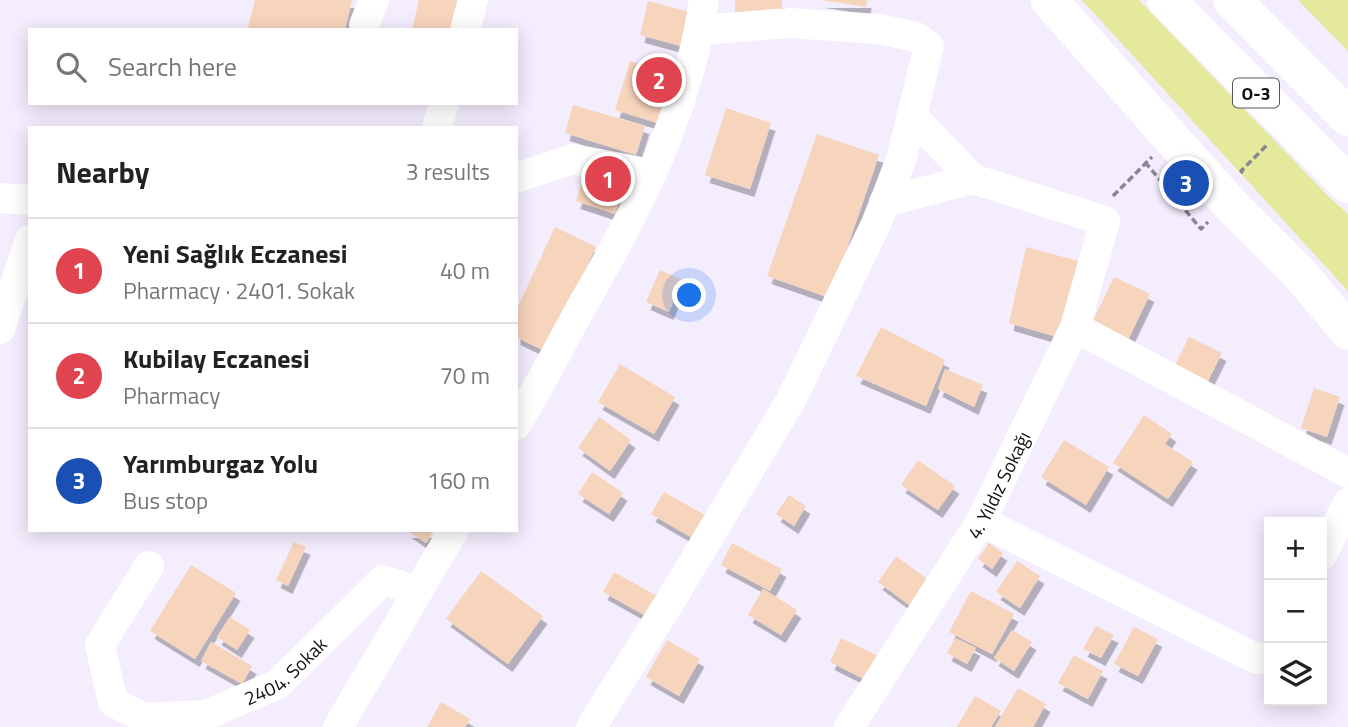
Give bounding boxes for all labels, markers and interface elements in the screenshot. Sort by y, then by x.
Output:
search box [28,28,518,105]
text: Search here [108,47,237,86]
icon: search [52,48,90,86]
pin: 2 [636,54,682,106]
road number: O-3 [1233,78,1279,108]
text: Nearby [56,149,149,195]
pin: 1 [585,153,631,205]
text: 3 results [406,154,490,189]
pin: 3 [1163,157,1209,209]
text: Yeni Sağlık Eczanesi [123,234,347,273]
text: 1 [73,253,85,288]
text: 40 m [440,253,490,288]
text: Pharmacy · 2401. Sokak [123,273,355,308]
your location [672,278,706,312]
text: Kubilay Eczanesi [123,339,310,378]
text: 2 [73,358,85,393]
text: 70 m [440,358,490,393]
text: Pharmacy [123,378,220,413]
street label: 4. Yıldız Sokağı [959,426,1037,544]
text: Yarımburgaz Yolu [123,444,318,483]
text: 3 [73,463,85,498]
text: 160 m [427,463,490,498]
text: Bus stop [123,483,208,518]
map controls [1264,517,1327,706]
button: + [1264,517,1327,580]
button: − [1264,580,1327,643]
street label: 2404. Sokak [239,630,333,712]
button: layers [1264,643,1327,706]

